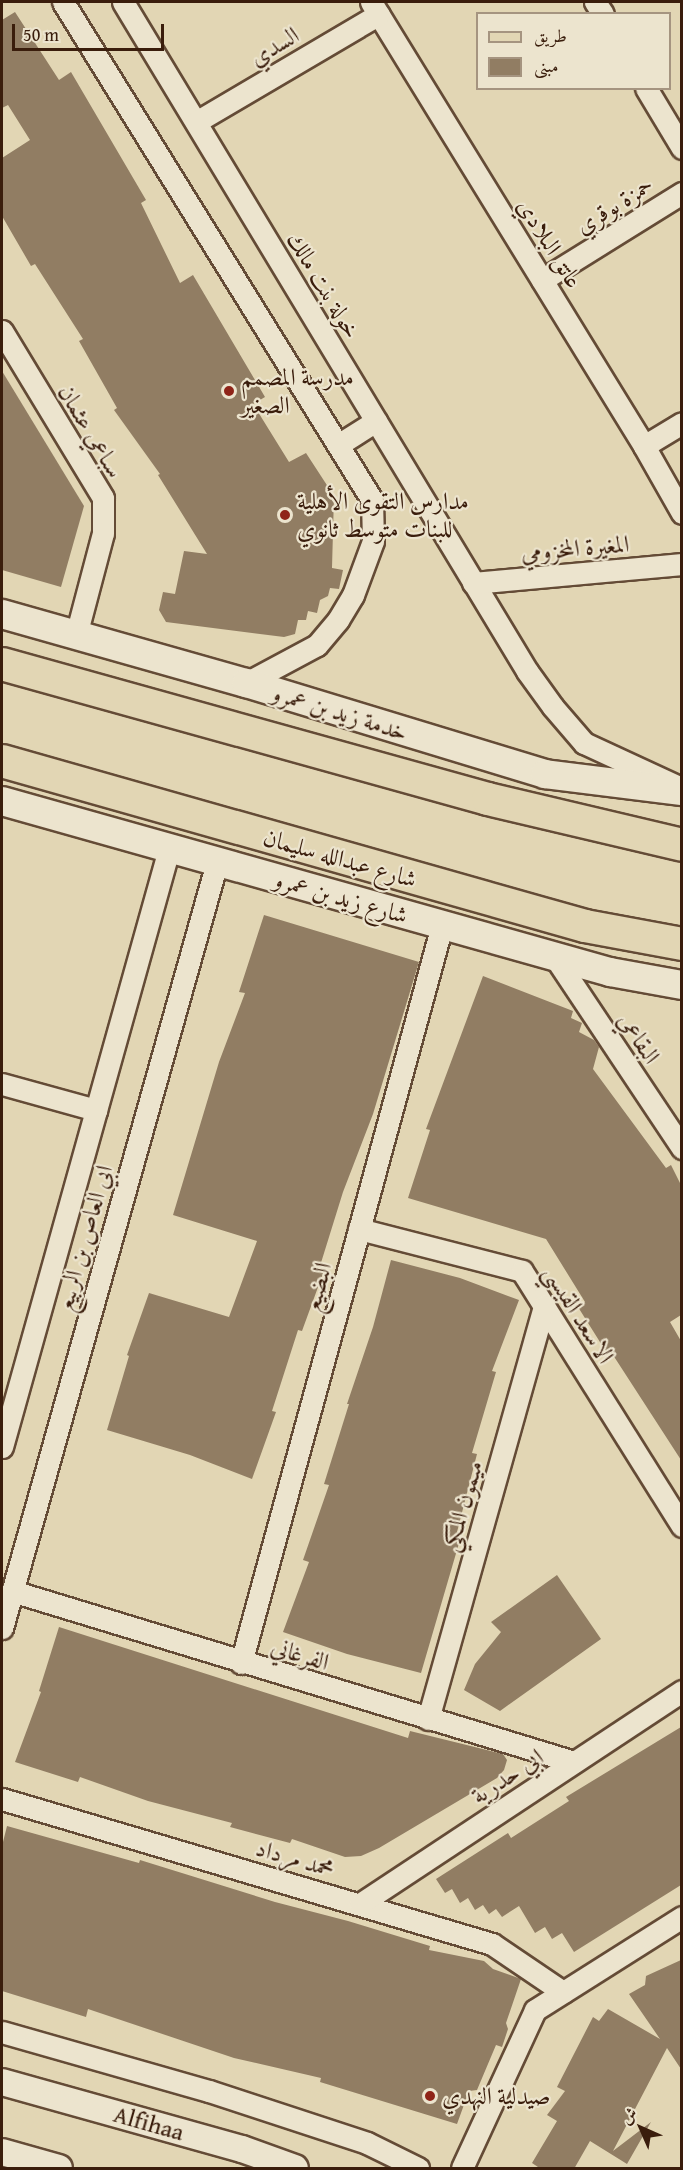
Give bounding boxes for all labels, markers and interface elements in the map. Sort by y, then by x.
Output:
scale bar [15,12,166,50]
legend [476,12,671,90]
street label: السدي [244,20,304,72]
text: 50 m [23,21,59,48]
text: طريق [534,22,567,49]
text: مبنى [534,52,559,79]
street label: حمزة بوقري [570,170,658,240]
street label: عاتق البلادي [511,193,589,293]
street label: خولة بنت مالك [281,226,367,344]
place label: مدرسة المصمم الصغير [241,363,354,419]
street label: سباعي عثمان [52,379,130,483]
marker: مدرسة المصمم الصغير [222,384,236,398]
place label: مدارس التقوى الأهلية للبنات متوسط ثانوي [297,487,469,543]
marker: مدارس التقوى الأهلية للبنات متوسط ثانوي [278,508,292,522]
street label: المغيرة المخزومي [520,529,630,567]
street label: خدمة زيد بن عمرو [269,678,411,746]
street label: شارع عبدالله سليمان [260,822,420,894]
street label: شارع زيد بن عمرو [271,864,411,930]
street label: البقاعي [612,1007,666,1069]
street label: ابي العاص بن الربيع [49,1162,119,1314]
street label: البضيع [297,1259,337,1315]
street label: الاسعد القيسي [537,1259,621,1369]
street label: ميمون المكي [435,1457,489,1555]
street label: الفرغاني [267,1632,333,1676]
street label: ابي حدرية [466,1742,548,1810]
street label: محمد مرداد [252,1833,338,1883]
place label: صيدلية النهدي [442,2082,550,2110]
marker: صيدلية النهدي [423,2089,437,2103]
north arrow [611,2098,671,2158]
street label: Alfihaa [110,2099,188,2147]
text: ش [614,2101,642,2129]

